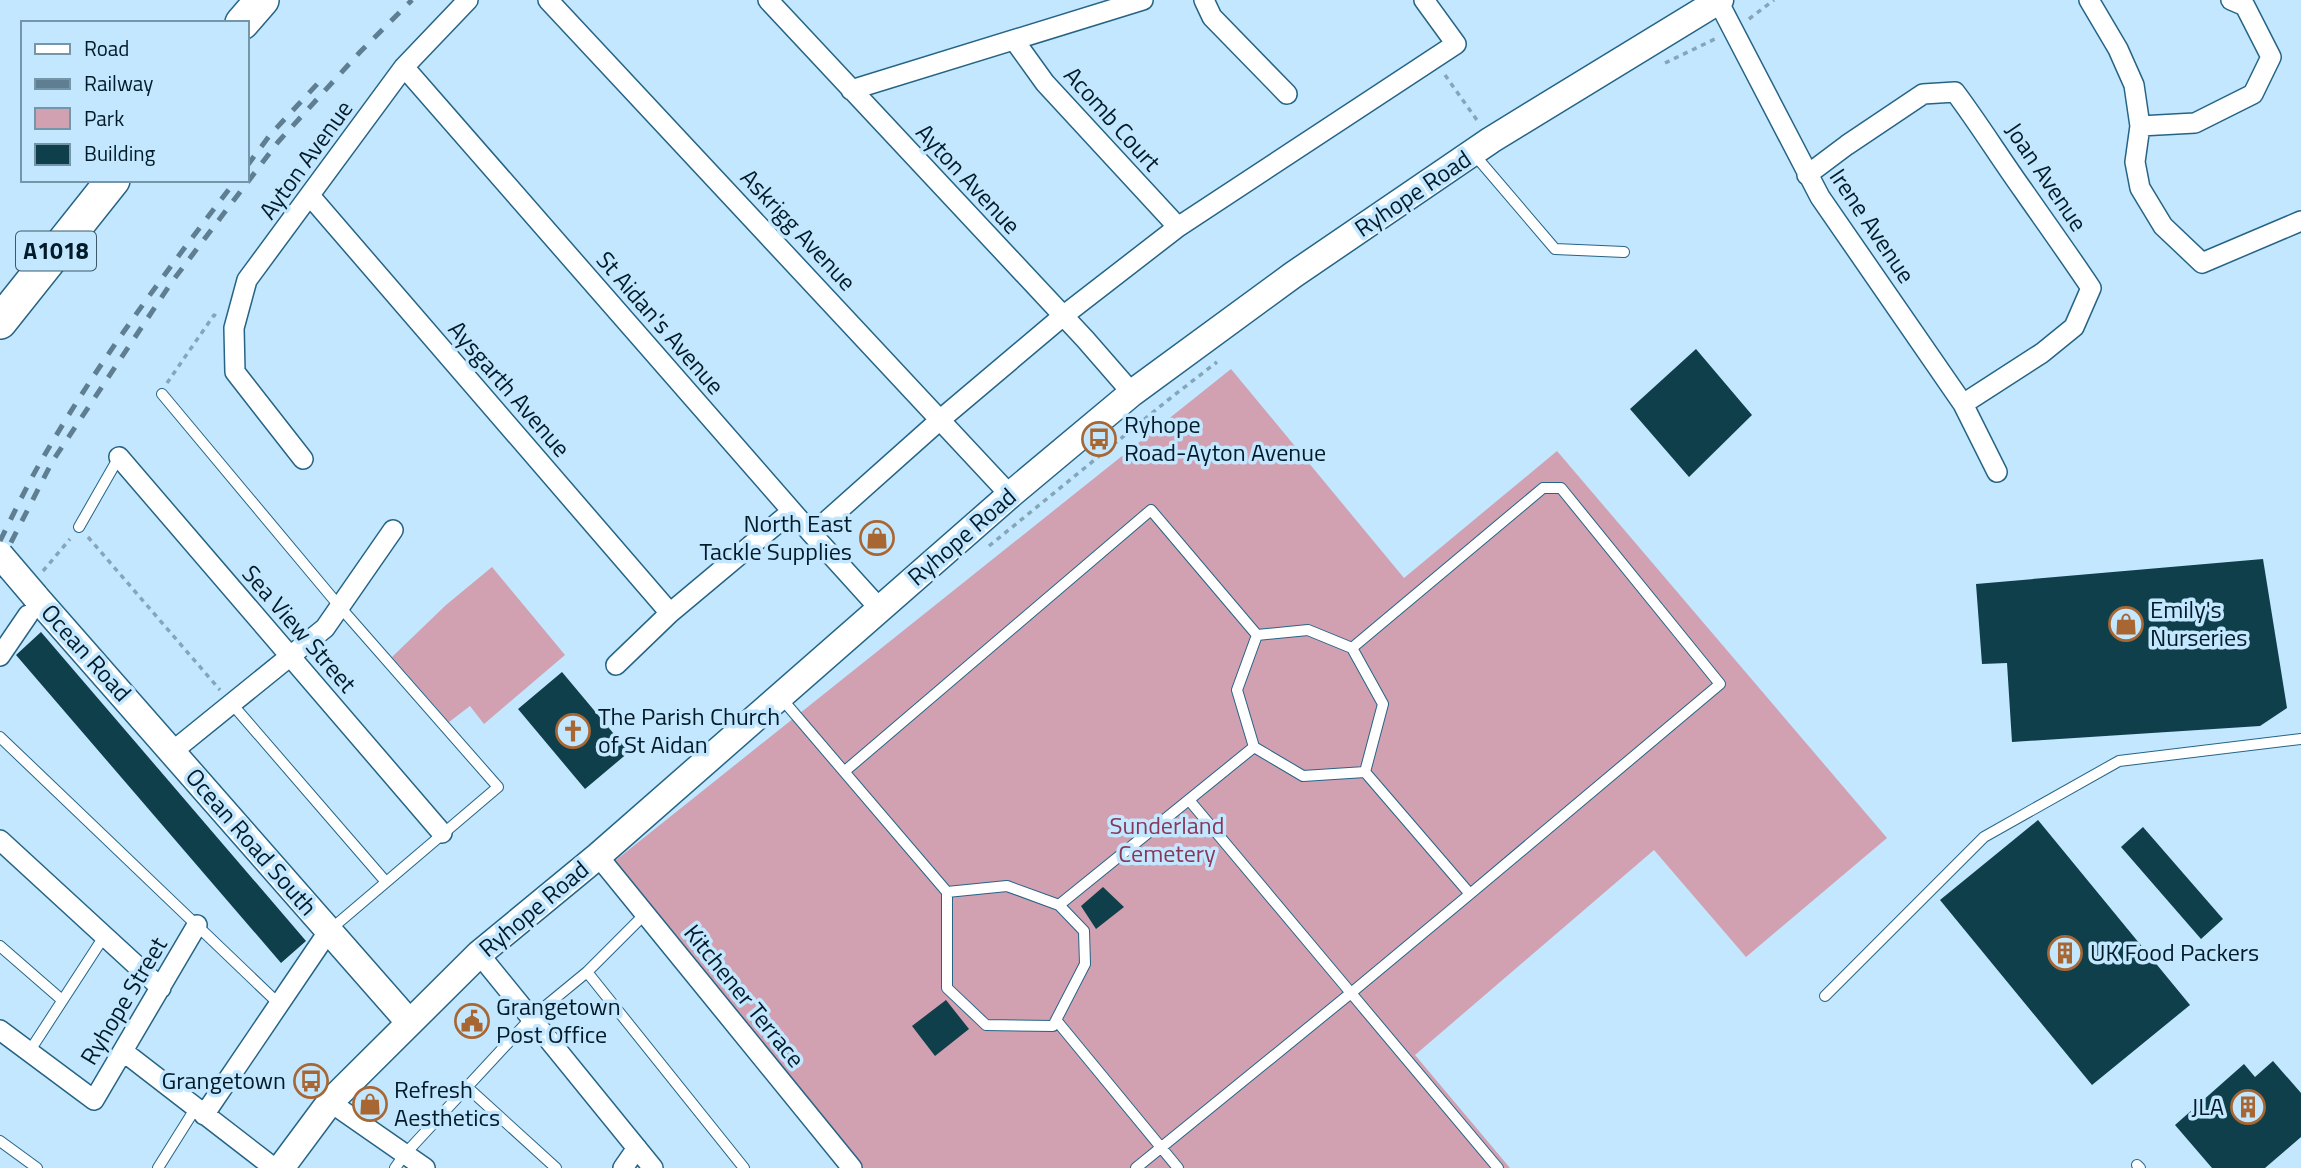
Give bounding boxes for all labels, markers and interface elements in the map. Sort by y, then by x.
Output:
legend [21,21,248,182]
text: Road [84,32,129,64]
street label: Acomb Court [1056,58,1170,179]
text: Railway [84,67,153,99]
street label: Ayton Avenue [250,92,361,227]
text: Park [84,102,124,134]
street label: Ayton Avenue [908,115,1030,242]
street label: Joan Avenue [1997,115,2097,238]
text: Building [84,137,156,169]
street label: Ryhope Road [1347,141,1478,246]
street label: Askrigg Avenue [733,160,865,298]
street label: Irene Avenue [1821,161,1925,290]
road number: A1018 [16,232,96,270]
street label: St Aidan's Avenue [588,243,733,402]
street label: Aysgarth Avenue [440,312,579,465]
place label: Ryhope Road-Ayton Avenue [1124,406,1326,470]
bus stop icon: Ryhope Road-Ayton Avenue [1080,420,1118,458]
street label: Ryhope Road [899,479,1024,594]
place label: North East Tackle Supplies [699,505,853,569]
shop icon: North East Tackle Supplies [858,519,896,557]
street label: Sea View Street [234,556,366,701]
place label: Emily's Nurseries [2150,591,2247,655]
street label: Ocean Road [33,596,140,709]
shop icon: Emily's Nurseries [2107,605,2145,643]
place label: The Parish Church of St Aidan [598,698,780,762]
church icon: The Parish Church of St Aidan [554,712,592,750]
street label: Ocean Road South [177,760,326,923]
park label: Sunderland Cemetery [1110,807,1224,871]
street label: Ryhope Road [470,851,596,965]
street label: Kitchener Terrace [676,916,814,1075]
street label: Ryhope Street [71,929,176,1071]
building icon: UK Food Packers [2046,934,2084,972]
place label: UK Food Packers [2090,934,2259,970]
place label: Grangetown Post Office [496,988,621,1052]
public building icon: Grangetown Post Office [453,1002,491,1040]
place label: Grangetown [161,1062,286,1098]
bus stop icon: Grangetown [292,1062,330,1100]
place label: Refresh Aesthetics [394,1071,500,1135]
shop icon: Refresh Aesthetics [351,1085,389,1123]
place label: JLA [2191,1088,2224,1124]
building icon: JLA [2229,1088,2267,1126]

